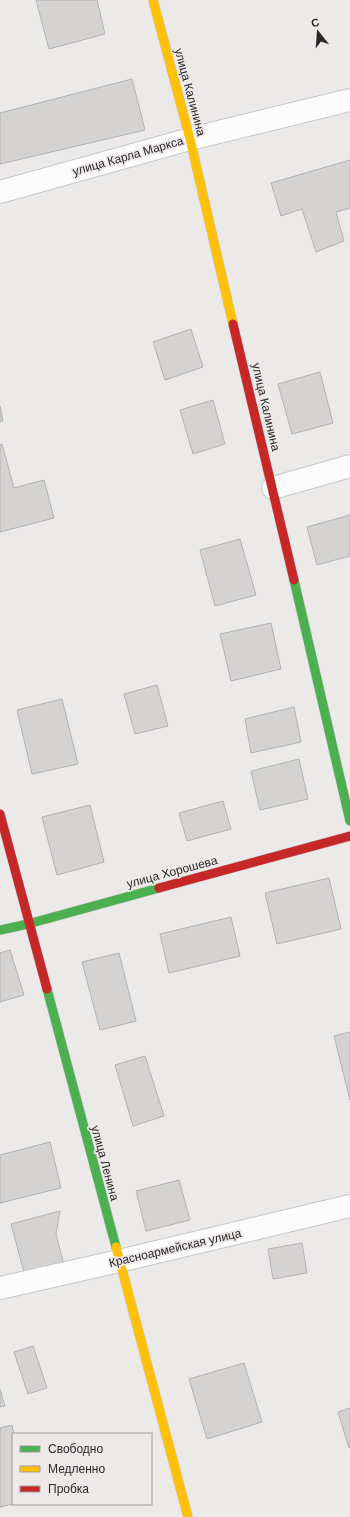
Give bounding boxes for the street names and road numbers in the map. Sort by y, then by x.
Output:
street label: улица Калинина [171,46,209,138]
street label: улица Карла Маркса [71,132,186,179]
street label: улица Калинина [248,361,284,453]
street label: улица Хорошева [125,852,219,892]
street label: улица Ленина [87,1124,123,1203]
street label: Красноармейская улица [107,1225,243,1271]

